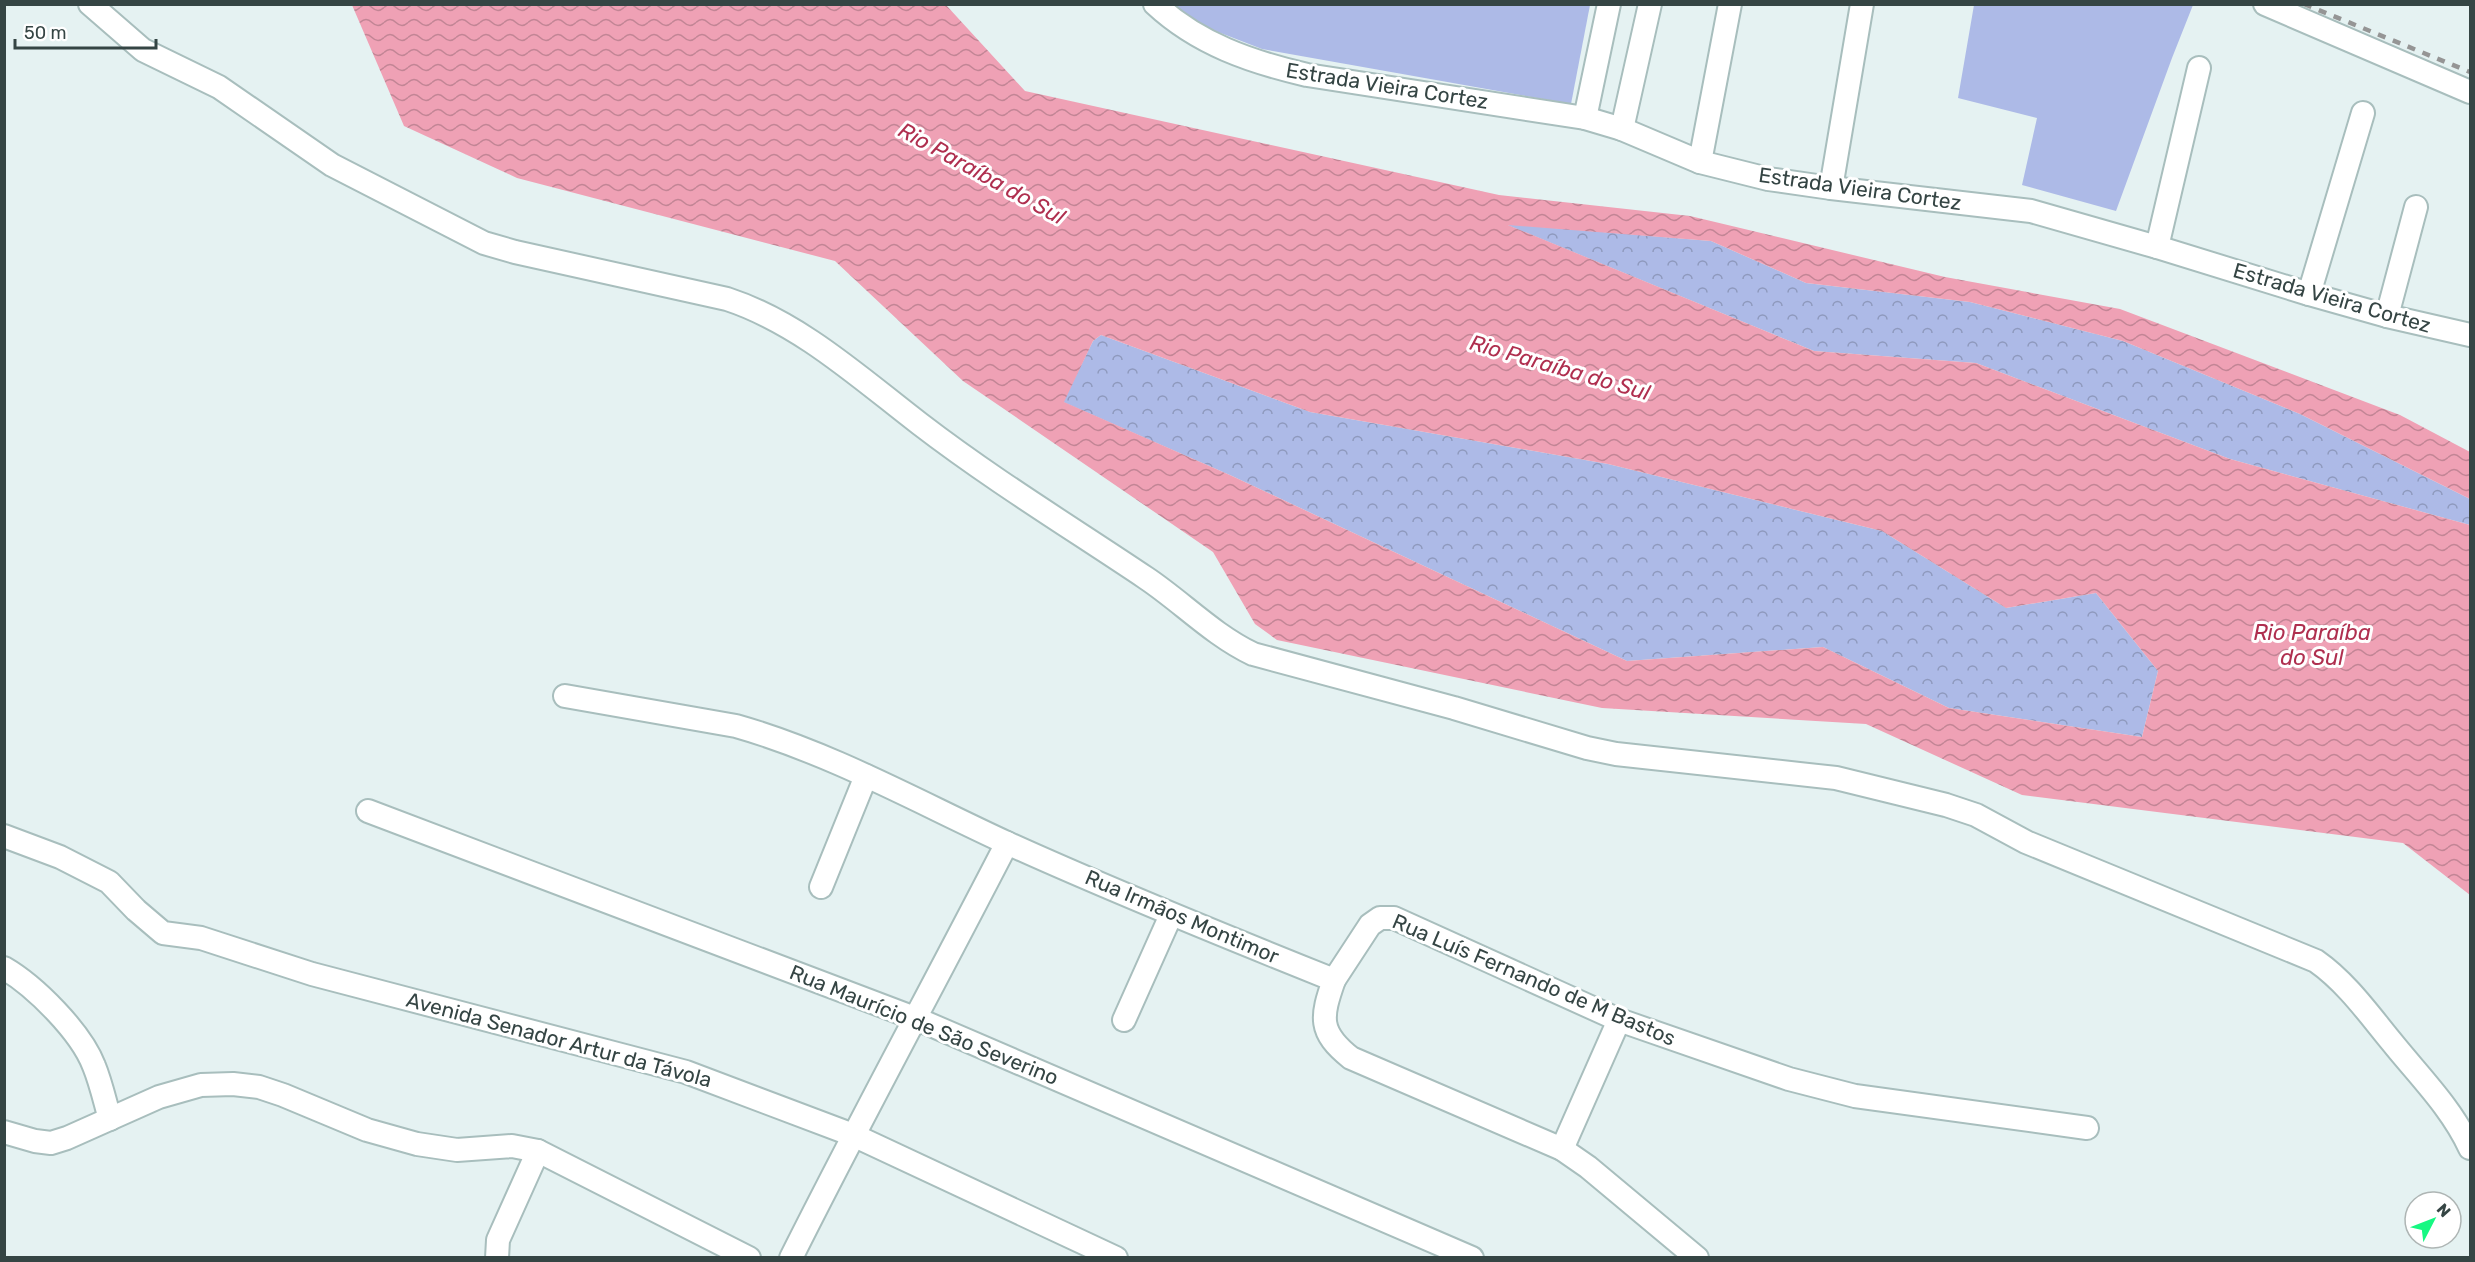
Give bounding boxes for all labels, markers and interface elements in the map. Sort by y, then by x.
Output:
scale bar [15,12,156,50]
text: 50 m [24,22,67,44]
street label: Estrada Vieira Cortez [1284,57,1490,114]
water label: Rio Paraíba do Sul [894,116,1070,231]
street label: Estrada Vieira Cortez [1757,162,1963,215]
street label: Estrada Vieira Cortez [2230,257,2434,338]
water label: Rio Paraíba do Sul [1466,329,1654,406]
water label: Rio Paraíba do Sul [2253,619,2371,671]
street label: Rua Irmãos Montimor [1081,864,1283,969]
street label: Rua Luís Fernando de M Bastos [1389,908,1680,1051]
street label: Rua Maurício de São Severino [786,959,1062,1090]
street label: Avenida Senador Artur da Távola [404,987,715,1092]
north arrow [2403,1190,2463,1250]
text: N [2433,1200,2455,1221]

